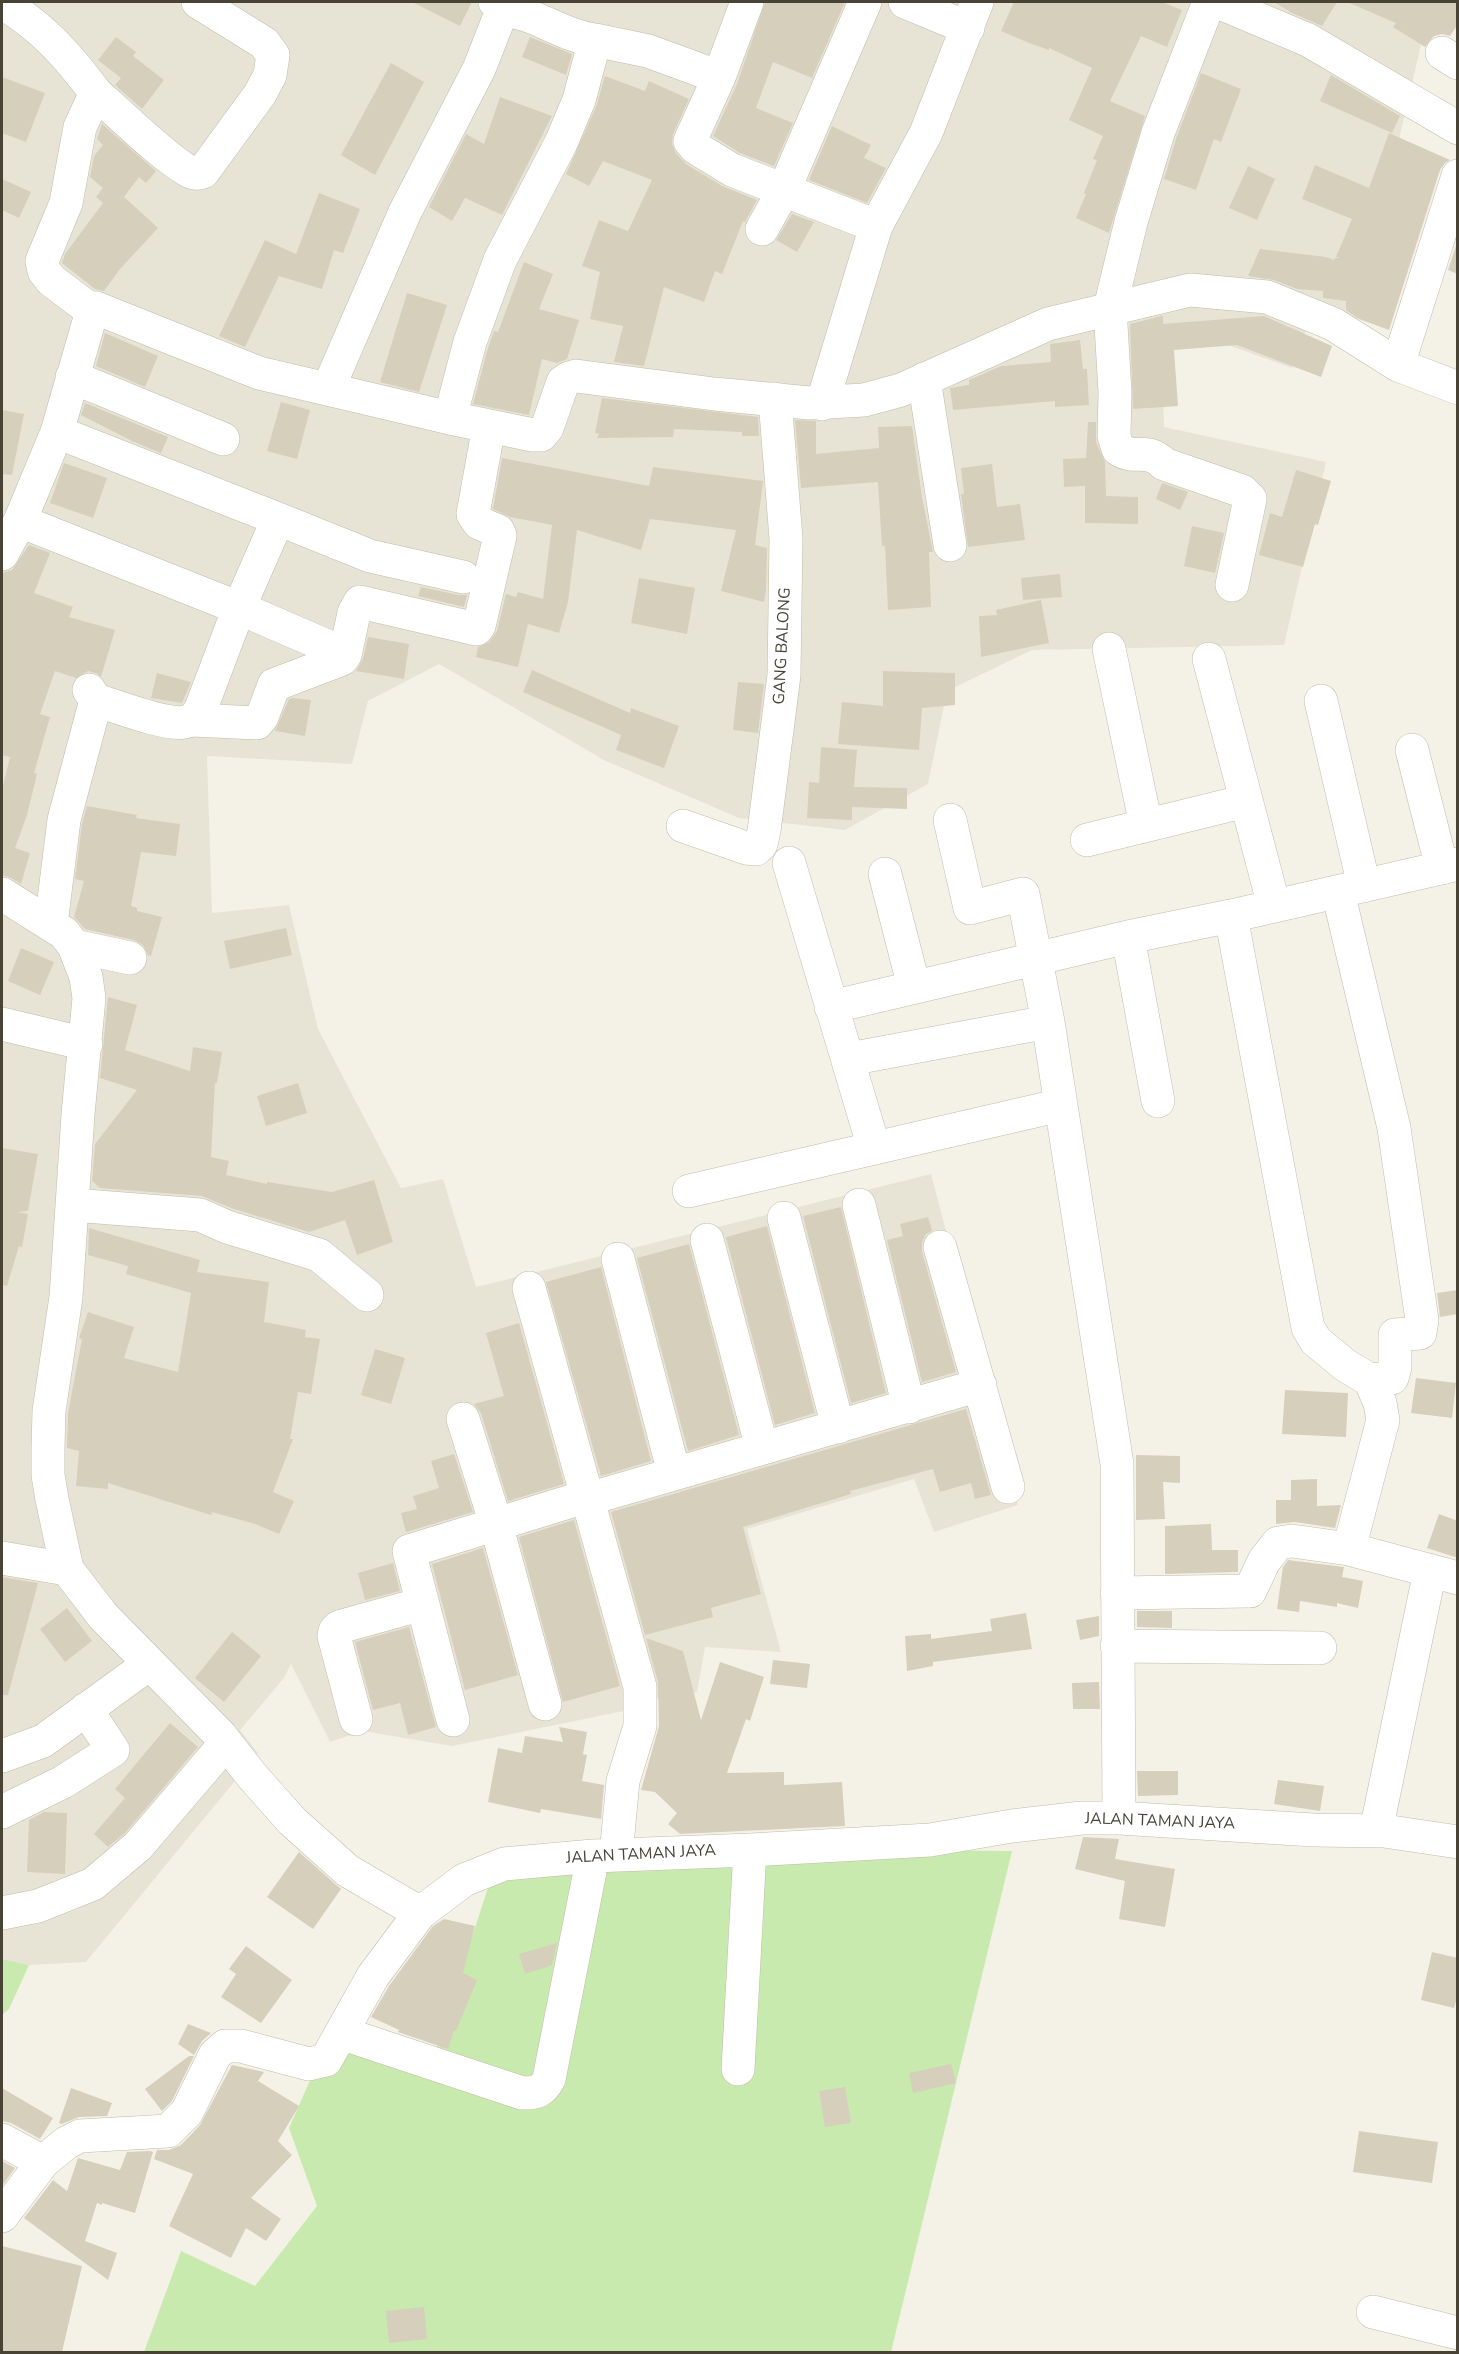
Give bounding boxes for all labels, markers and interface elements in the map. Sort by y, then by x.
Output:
street label: GANG BALONG [770,587,796,705]
street label: JALAN TAMAN JAYA [1085,1810,1235,1834]
street label: JALAN TAMAN JAYA [566,1841,716,1869]

